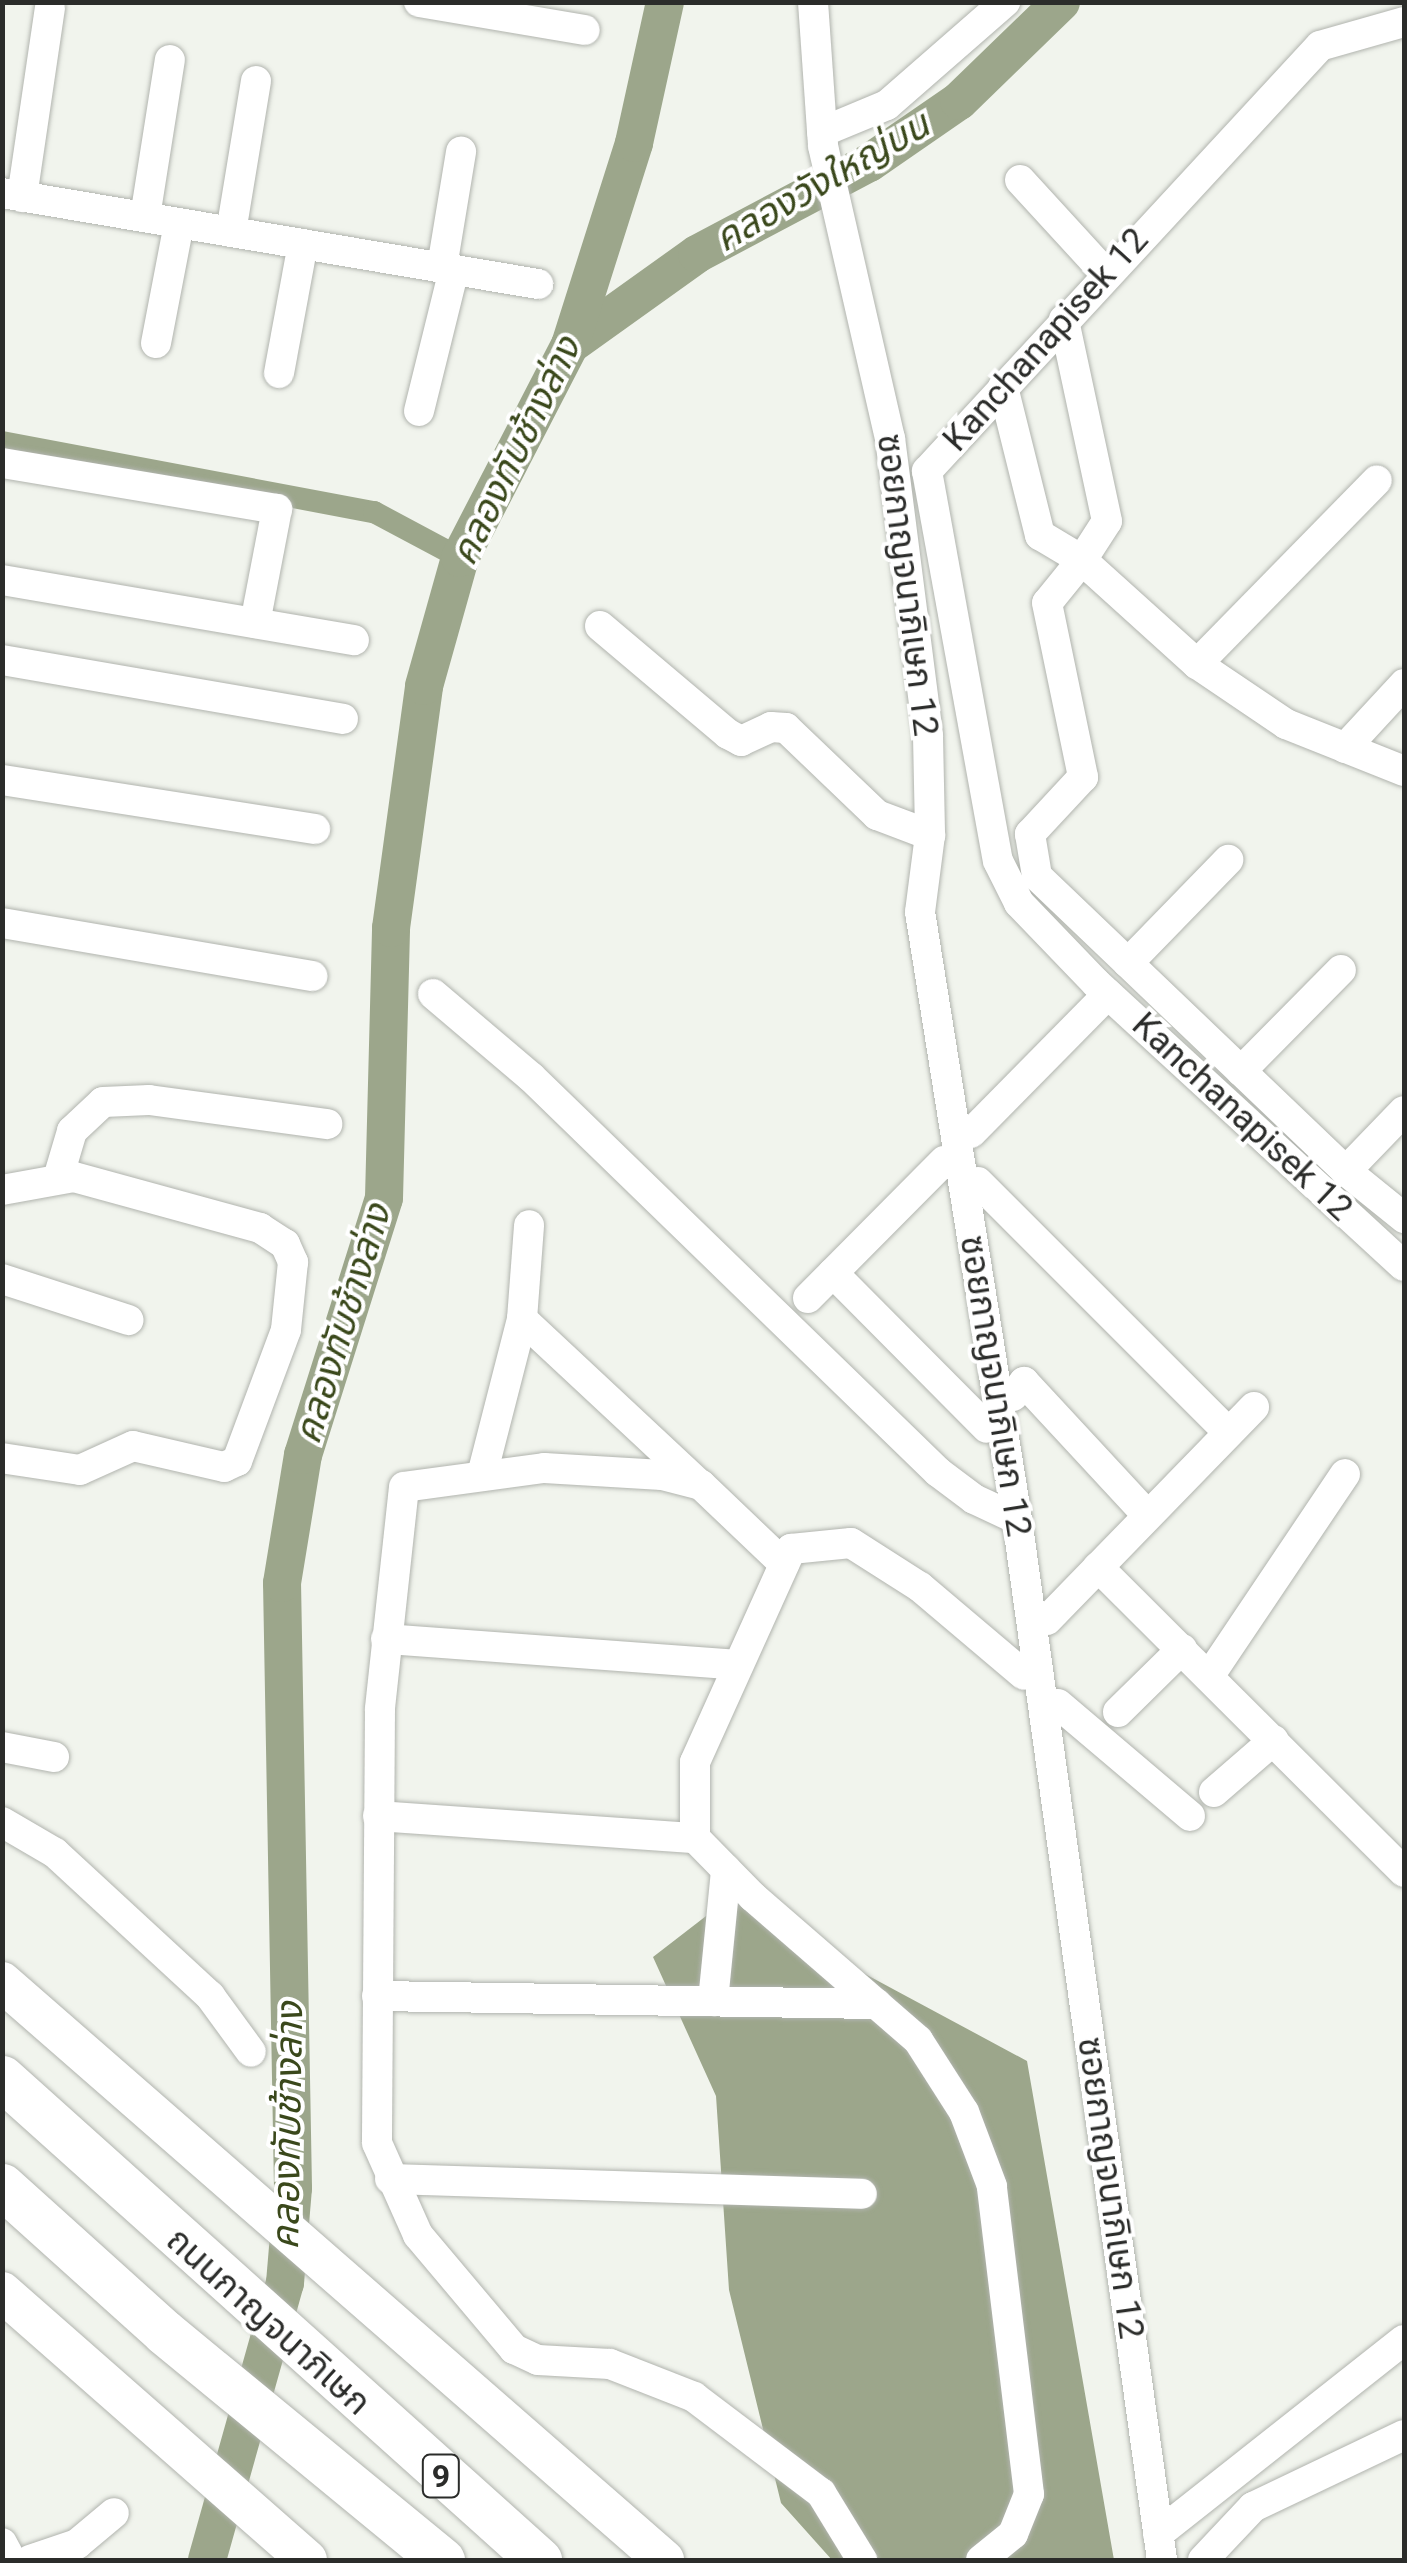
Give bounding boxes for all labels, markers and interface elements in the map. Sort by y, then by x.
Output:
water label: คลองวังใหญ่บน [706,102,938,262]
street label: Kanchanapisek 12 [935,220,1157,460]
water label: คลองทับช้างล่าง [441,330,591,572]
street label: ซอยกาญจนาภิเษก 12 [868,432,946,738]
street label: Kanchanapisek 12 [1123,1004,1361,1230]
water label: คลองทับช้างล่าง [285,1199,401,1449]
street label: ซอยกาญจนาภิเษก 12 [950,1233,1040,1539]
water label: คลองทับช้างล่าง [263,2002,313,2250]
street label: ซอยกาญจนาภิเษก 12 [1068,2034,1152,2342]
street label: ถนนกาญจนาภิเษก [157,2219,379,2425]
road number: 9 [421,2449,461,2503]

